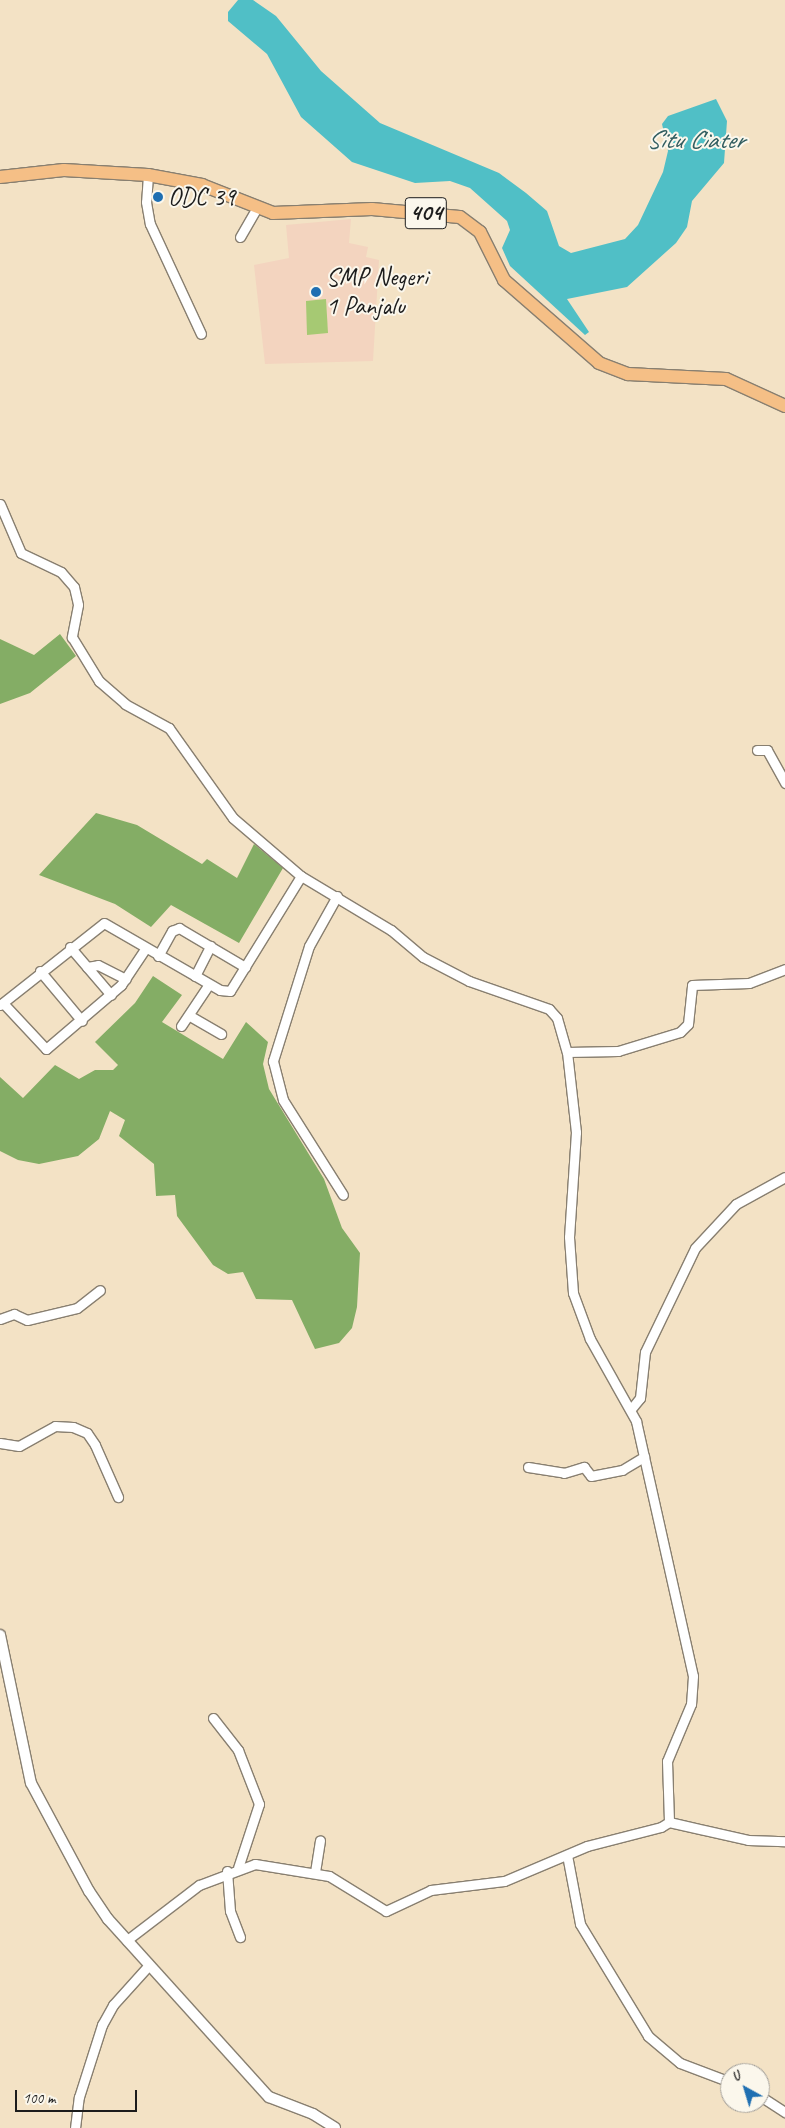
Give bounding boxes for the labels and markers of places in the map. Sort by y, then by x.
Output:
place label: ODC 39 [168,182,235,212]
marker: ODC 39 [152,191,164,203]
place label: SMP Negeri 1 Panjalu [326,263,428,322]
marker: SMP Negeri 1 Panjalu [310,286,322,298]

